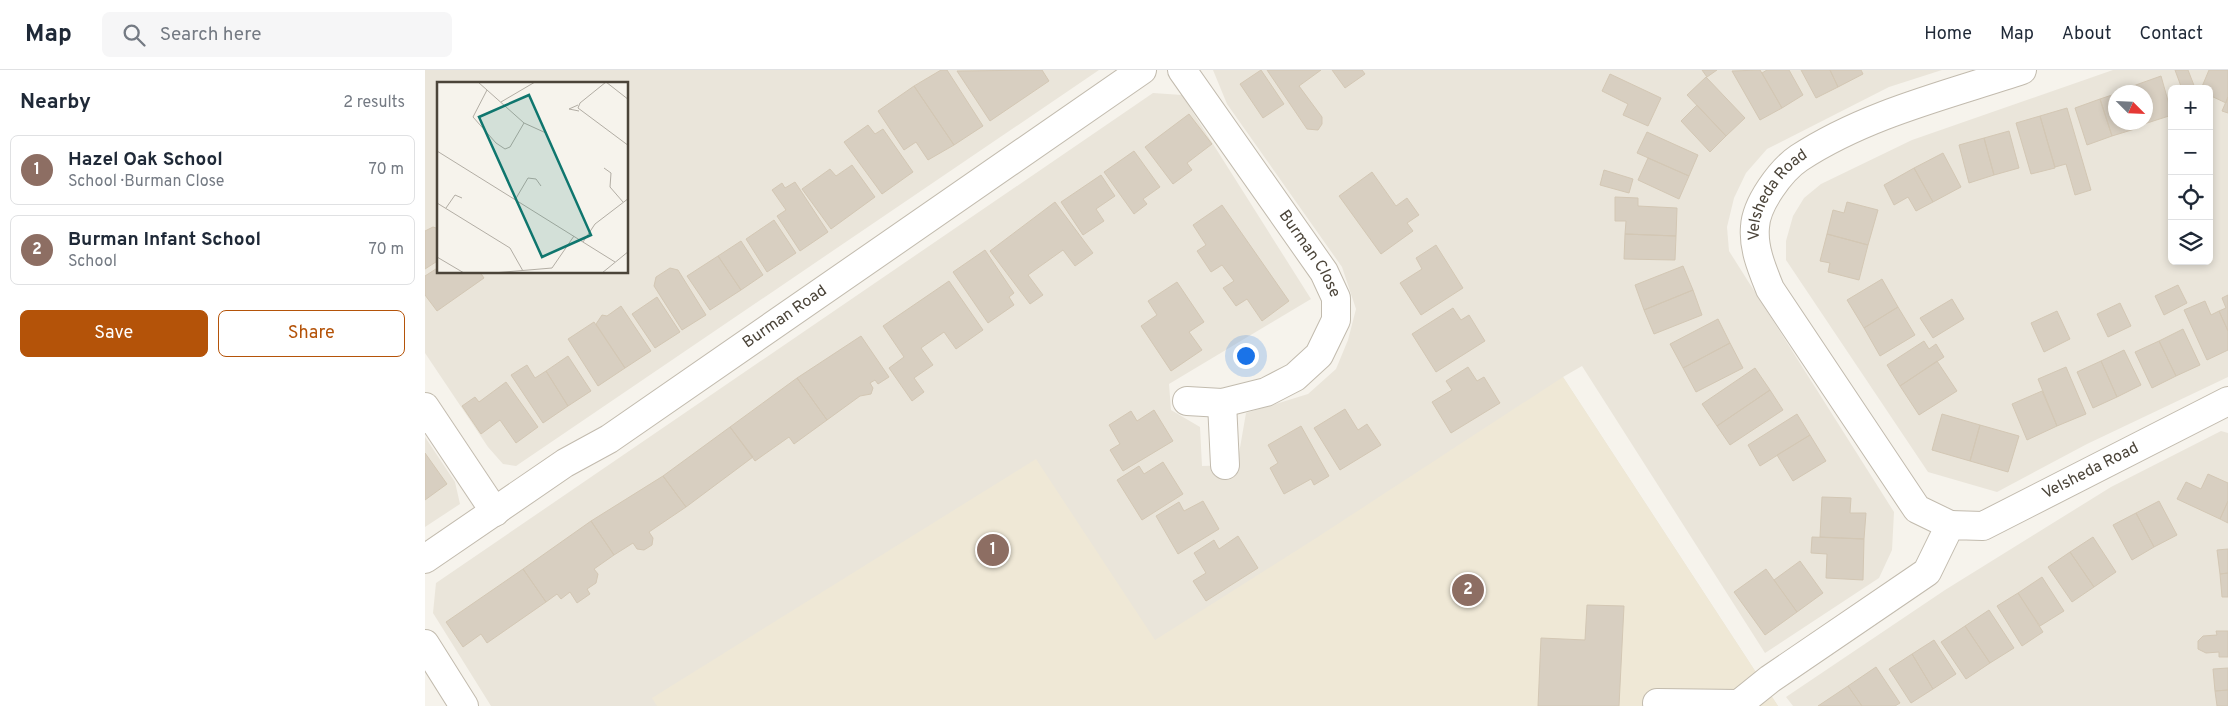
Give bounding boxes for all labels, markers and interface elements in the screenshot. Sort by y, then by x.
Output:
search box [102,12,452,57]
text: Map [25,20,72,50]
icon: search [120,21,148,49]
text: Search here [160,23,261,47]
text: Home [1924,23,1972,46]
text: Map [2000,23,2034,46]
text: About [2062,23,2111,46]
text: Contact [2139,23,2203,46]
inset map [437,82,629,274]
north arrow [2108,85,2153,130]
map controls [2168,85,2213,265]
button: + [2168,85,2213,130]
text: Nearby [20,89,91,116]
text: 2 results [343,93,405,113]
button: − [2168,130,2213,175]
street label: Velsheda Road [1745,145,1811,241]
text: Hazel Oak School [68,148,223,172]
text: 1 [34,160,40,180]
text: 70 m [369,160,404,180]
text: School · Burman Close [68,172,224,192]
button: locate [2168,175,2213,220]
street label: Burman Close [1274,207,1344,301]
button: layers [2168,220,2213,265]
text: Burman Infant School [68,228,261,252]
text: 2 [32,240,42,260]
text: 70 m [369,240,404,260]
text: School [68,252,117,272]
street label: Burman Road [739,281,831,353]
button: Save [20,310,208,357]
button: Share [218,310,405,357]
your location [1233,343,1259,369]
street label: Velsheda Road [2039,438,2142,504]
pin: 1 [977,531,1009,569]
pin: 2 [1452,571,1484,609]

